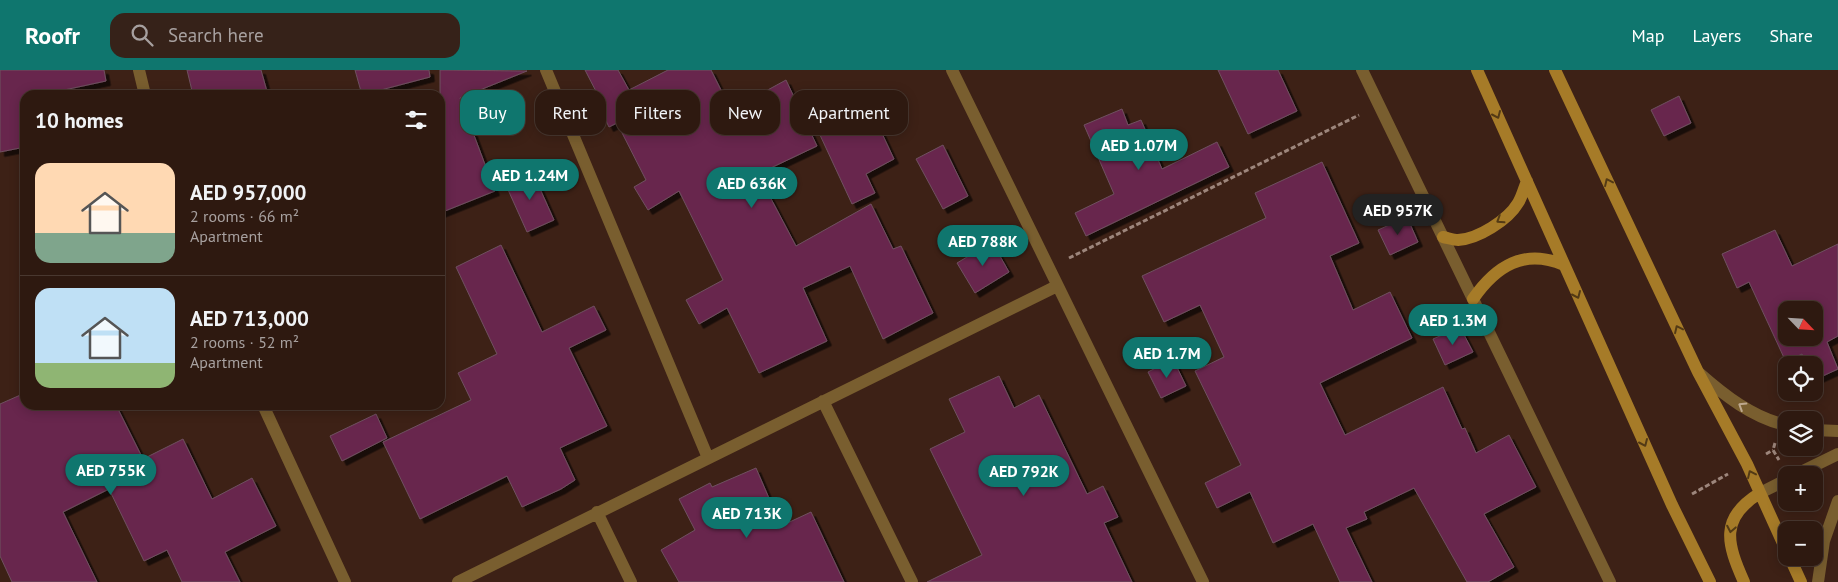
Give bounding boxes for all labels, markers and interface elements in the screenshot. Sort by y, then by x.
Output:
search box [110,13,460,58]
text: Roofr [25,20,80,51]
icon: search [128,21,156,49]
text: Search here [168,23,264,47]
text: Map [1632,24,1664,47]
text: Layers [1692,24,1741,47]
text: Share [1769,24,1813,47]
chip: Buy [460,90,525,135]
chip: Rent [535,90,606,135]
chip: Filters [616,90,700,135]
chip: New [710,90,780,135]
chip: Apartment [790,90,908,135]
icon: filters [402,106,430,134]
text: 10 homes [35,107,123,134]
one-way arrow [1490,110,1501,119]
pin: AED 1.07M [1082,128,1196,171]
text: AED 1.07M [1101,135,1177,155]
pin: AED 1.24M [473,158,587,201]
text: AED 1.24M [492,165,568,185]
pin: AED 636K [700,166,804,209]
text: AED 636K [717,173,787,193]
one-way arrow [1604,178,1614,187]
text: AED 957,000 [190,179,307,206]
icon: home [75,183,135,243]
pin: AED 957K [1346,194,1450,236]
text: AED 957K [1363,200,1433,220]
text: 2 rooms · 66 m² [190,206,299,226]
one-way arrow [1497,214,1506,224]
pin: AED 788K [931,224,1035,267]
text: Apartment [190,226,263,246]
text: AED 788K [948,231,1018,251]
one-way arrow [1571,290,1582,299]
north arrow [1778,301,1822,346]
map controls [1778,301,1823,566]
pin: AED 1.3M [1401,304,1505,346]
text: AED 713,000 [190,305,309,332]
icon: home [75,308,135,368]
text: AED 1.3M [1419,310,1487,330]
one-way arrow [1673,325,1684,334]
text: 2 rooms · 52 m² [190,332,299,352]
pin: AED 1.7M [1115,336,1219,379]
text: AED 1.7M [1133,343,1201,363]
text: Apartment [190,352,263,372]
button: locate [1778,356,1823,401]
one-way arrow [1738,402,1747,412]
button: layers [1778,411,1823,456]
one-way arrow [1637,438,1648,447]
pin: AED 755K [59,454,163,496]
pin: AED 792K [972,454,1076,497]
text: AED 755K [76,460,146,480]
text: AED 792K [989,461,1059,481]
button: + [1778,466,1823,511]
one-way arrow [1747,470,1758,479]
pin: AED 713K [695,496,799,539]
text: AED 713K [712,503,782,523]
button: − [1778,521,1823,566]
one-way arrow [1727,525,1737,534]

